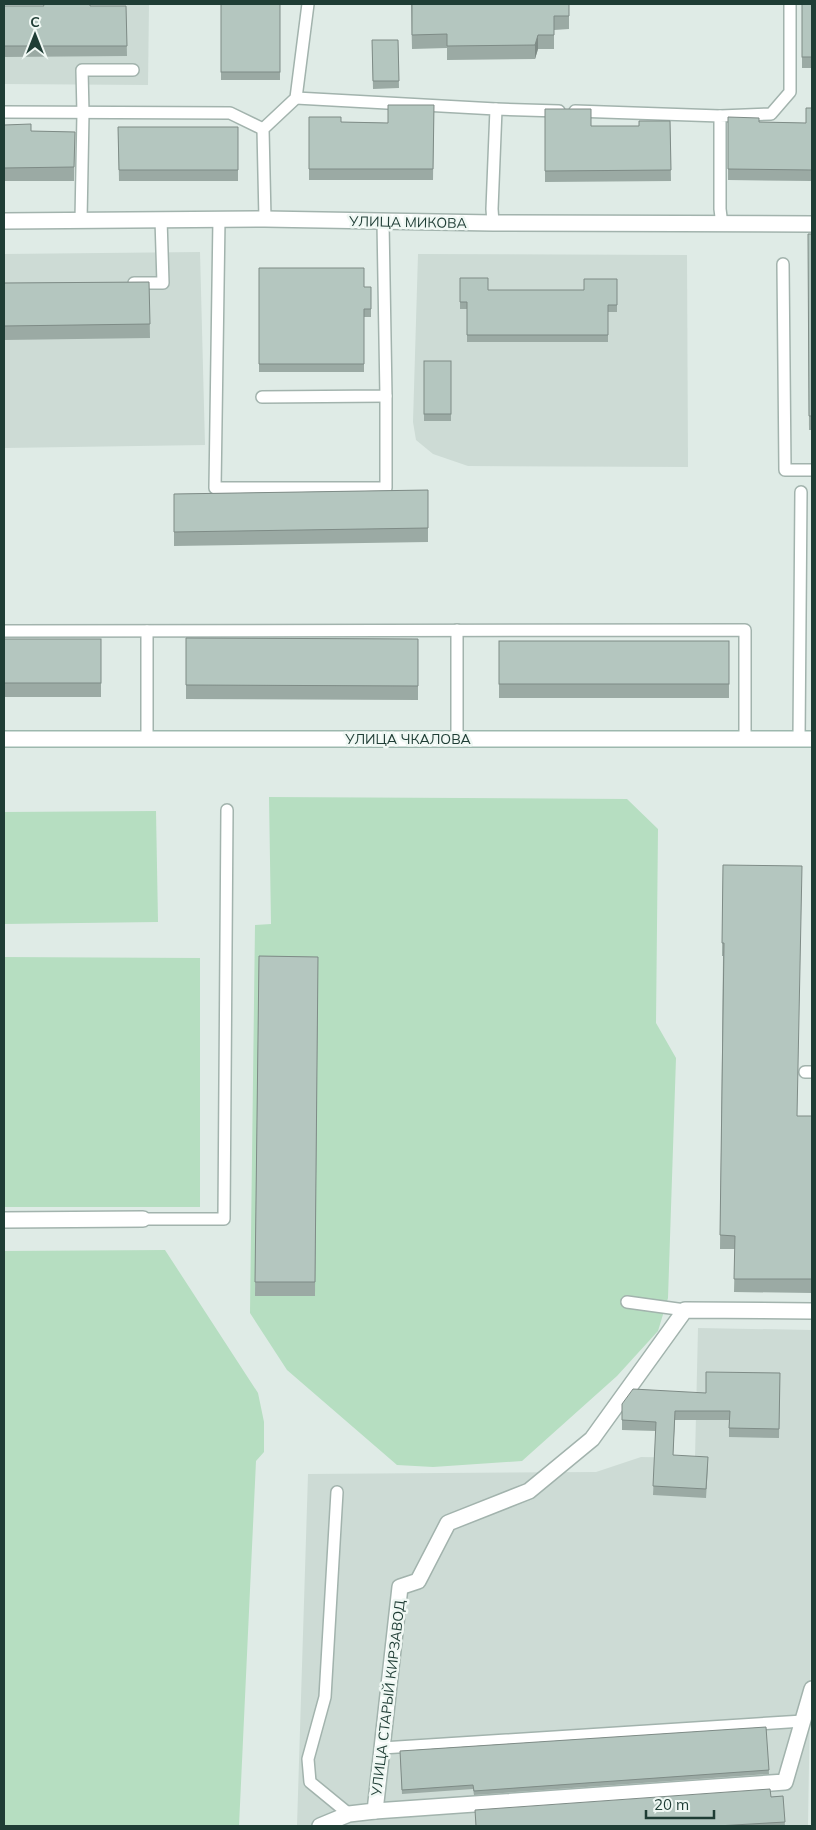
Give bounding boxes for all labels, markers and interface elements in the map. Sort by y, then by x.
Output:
north arrow [10,10,60,60]
text: С [30,13,40,31]
street label: УЛИЦА МИКОВА [348,212,468,232]
street label: УЛИЦА ЧКАЛОВА [344,730,472,748]
street label: УЛИЦА СТАРЫЙ КИРЗАВОД [367,1599,409,1798]
scale bar [646,1788,714,1820]
text: 20 m [654,1795,689,1814]

